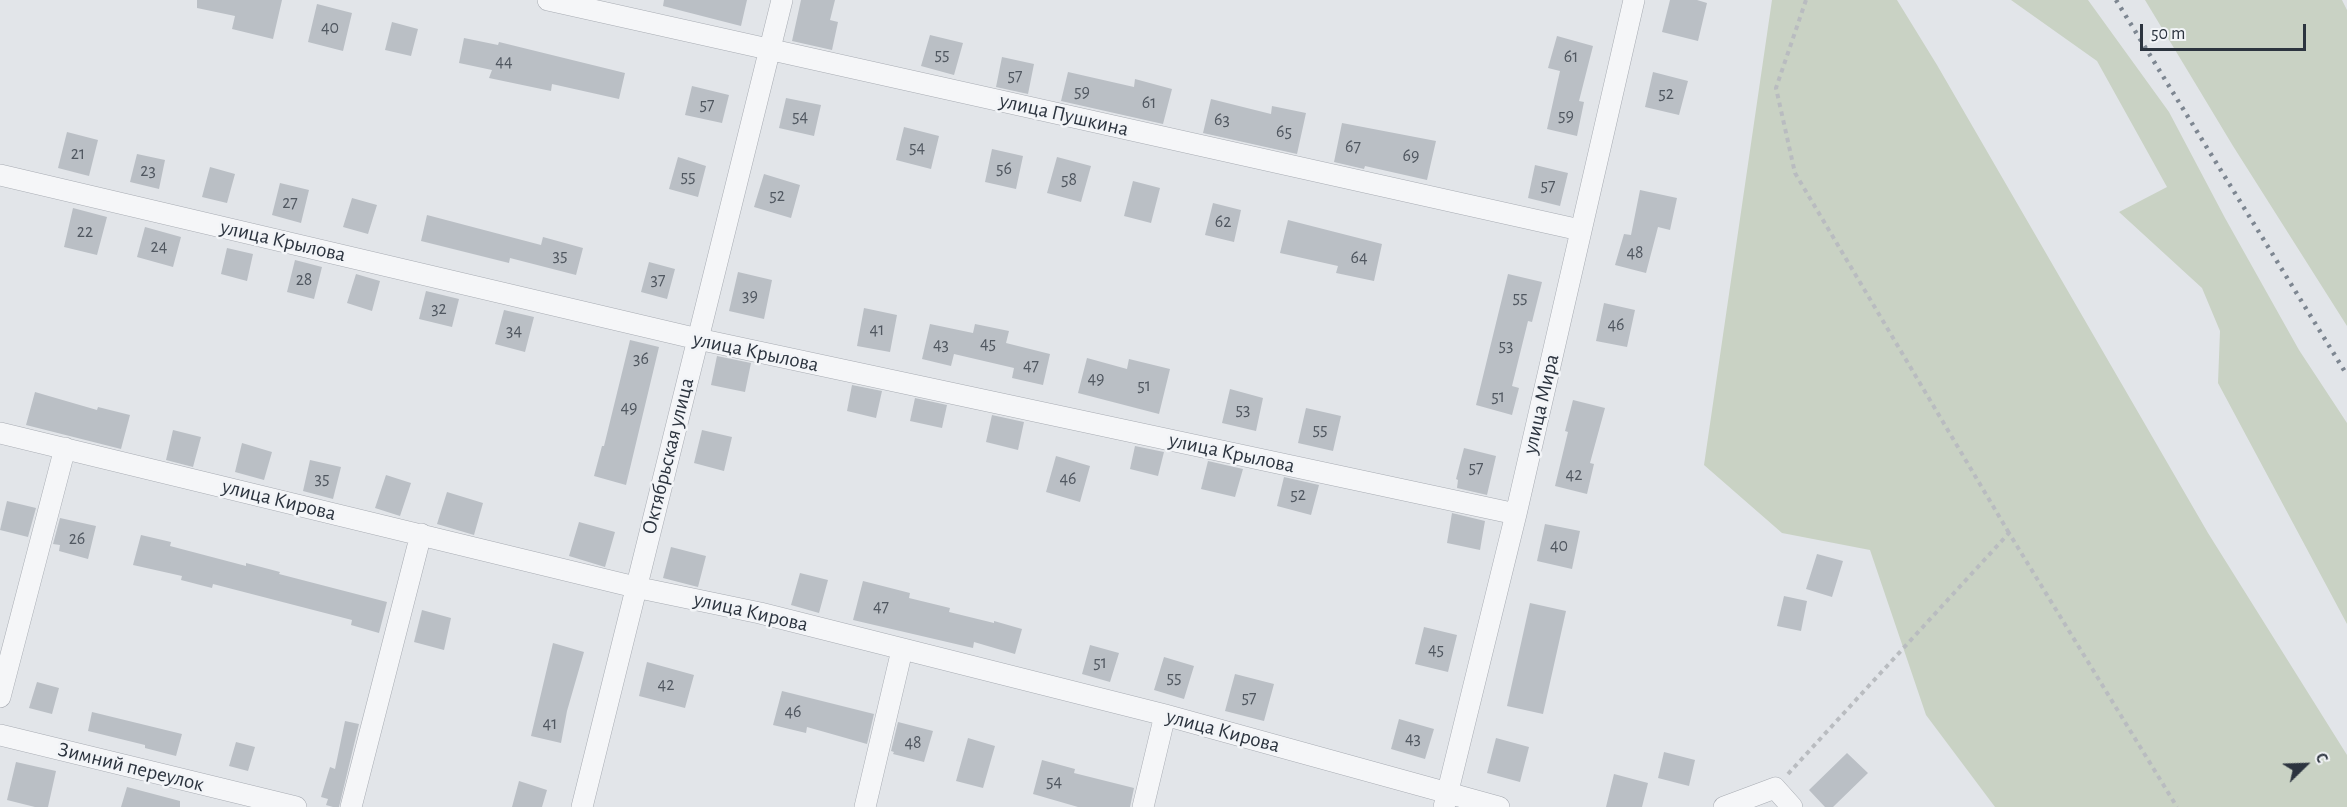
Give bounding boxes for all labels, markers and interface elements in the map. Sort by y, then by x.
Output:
scale bar [2143,12,2310,50]
house number: 40 [321,17,339,39]
text: 50 m [2151,25,2185,43]
house number: 55 [934,44,950,66]
house number: 61 [1564,46,1578,68]
house number: 44 [495,51,513,73]
house number: 57 [1007,65,1023,87]
house number: 59 [1074,81,1090,103]
house number: 52 [1658,83,1674,105]
street label: улица Пушкина [997,88,1131,142]
house number: 61 [1142,92,1156,114]
house number: 57 [699,94,715,116]
house number: 59 [1558,105,1574,127]
house number: 54 [792,106,808,128]
house number: 63 [1214,109,1230,131]
house number: 65 [1276,121,1292,143]
house number: 67 [1345,136,1361,158]
house number: 54 [909,137,925,159]
house number: 21 [71,143,85,165]
house number: 69 [1403,145,1419,167]
house number: 56 [996,158,1012,180]
house number: 23 [140,160,156,182]
house number: 55 [680,166,696,188]
house number: 58 [1061,169,1077,191]
house number: 57 [1540,175,1556,197]
house number: 52 [769,185,785,207]
house number: 27 [282,192,298,214]
house number: 62 [1215,211,1231,233]
street label: улица Крылова [218,214,348,268]
house number: 22 [77,221,93,243]
house number: 24 [151,236,167,258]
house number: 48 [1626,242,1644,264]
house number: 35 [553,245,567,267]
house number: 64 [1350,247,1368,269]
house number: 28 [296,269,312,291]
house number: 37 [651,269,665,291]
house number: 39 [742,285,758,307]
house number: 55 [1512,287,1528,309]
house number: 32 [431,298,447,320]
house number: 46 [1607,314,1625,336]
house number: 41 [870,319,884,341]
house number: 34 [506,320,522,342]
street label: улица Крылова [691,326,821,378]
house number: 45 [980,333,996,355]
house number: 43 [933,334,949,356]
house number: 53 [1499,335,1513,357]
house number: 36 [633,348,649,370]
street label: улица Мира [1517,352,1565,456]
house number: 47 [1023,355,1039,377]
house number: 49 [1087,368,1105,390]
street label: Октябрьская улица [636,375,700,537]
house number: 51 [1137,375,1151,397]
house number: 51 [1491,386,1505,408]
house number: 49 [620,397,638,419]
house number: 53 [1236,399,1250,421]
house number: 55 [1312,419,1328,441]
street label: улица Крылова [1167,427,1297,479]
house number: 57 [1468,457,1484,479]
house number: 42 [1566,464,1582,486]
house number: 35 [315,468,329,490]
house number: 46 [1059,468,1077,490]
street label: улица Кирова [219,474,339,526]
house number: 52 [1290,484,1306,506]
house number: 26 [69,528,85,550]
house number: 40 [1550,535,1568,557]
street label: улица Кирова [691,587,811,637]
house number: 47 [873,596,889,618]
house number: 45 [1428,639,1444,661]
house number: 51 [1093,652,1107,674]
house number: 55 [1166,667,1182,689]
house number: 42 [658,674,674,696]
house number: 57 [1241,687,1257,709]
house number: 46 [784,701,802,723]
street label: улица Кирова [1163,704,1283,758]
house number: 41 [543,713,557,735]
house number: 43 [1405,728,1421,750]
house number: 48 [904,732,922,754]
north arrow [2275,735,2335,795]
street label: Зимний переулок [55,737,207,797]
text: С [2312,751,2331,765]
house number: 54 [1046,771,1062,793]

